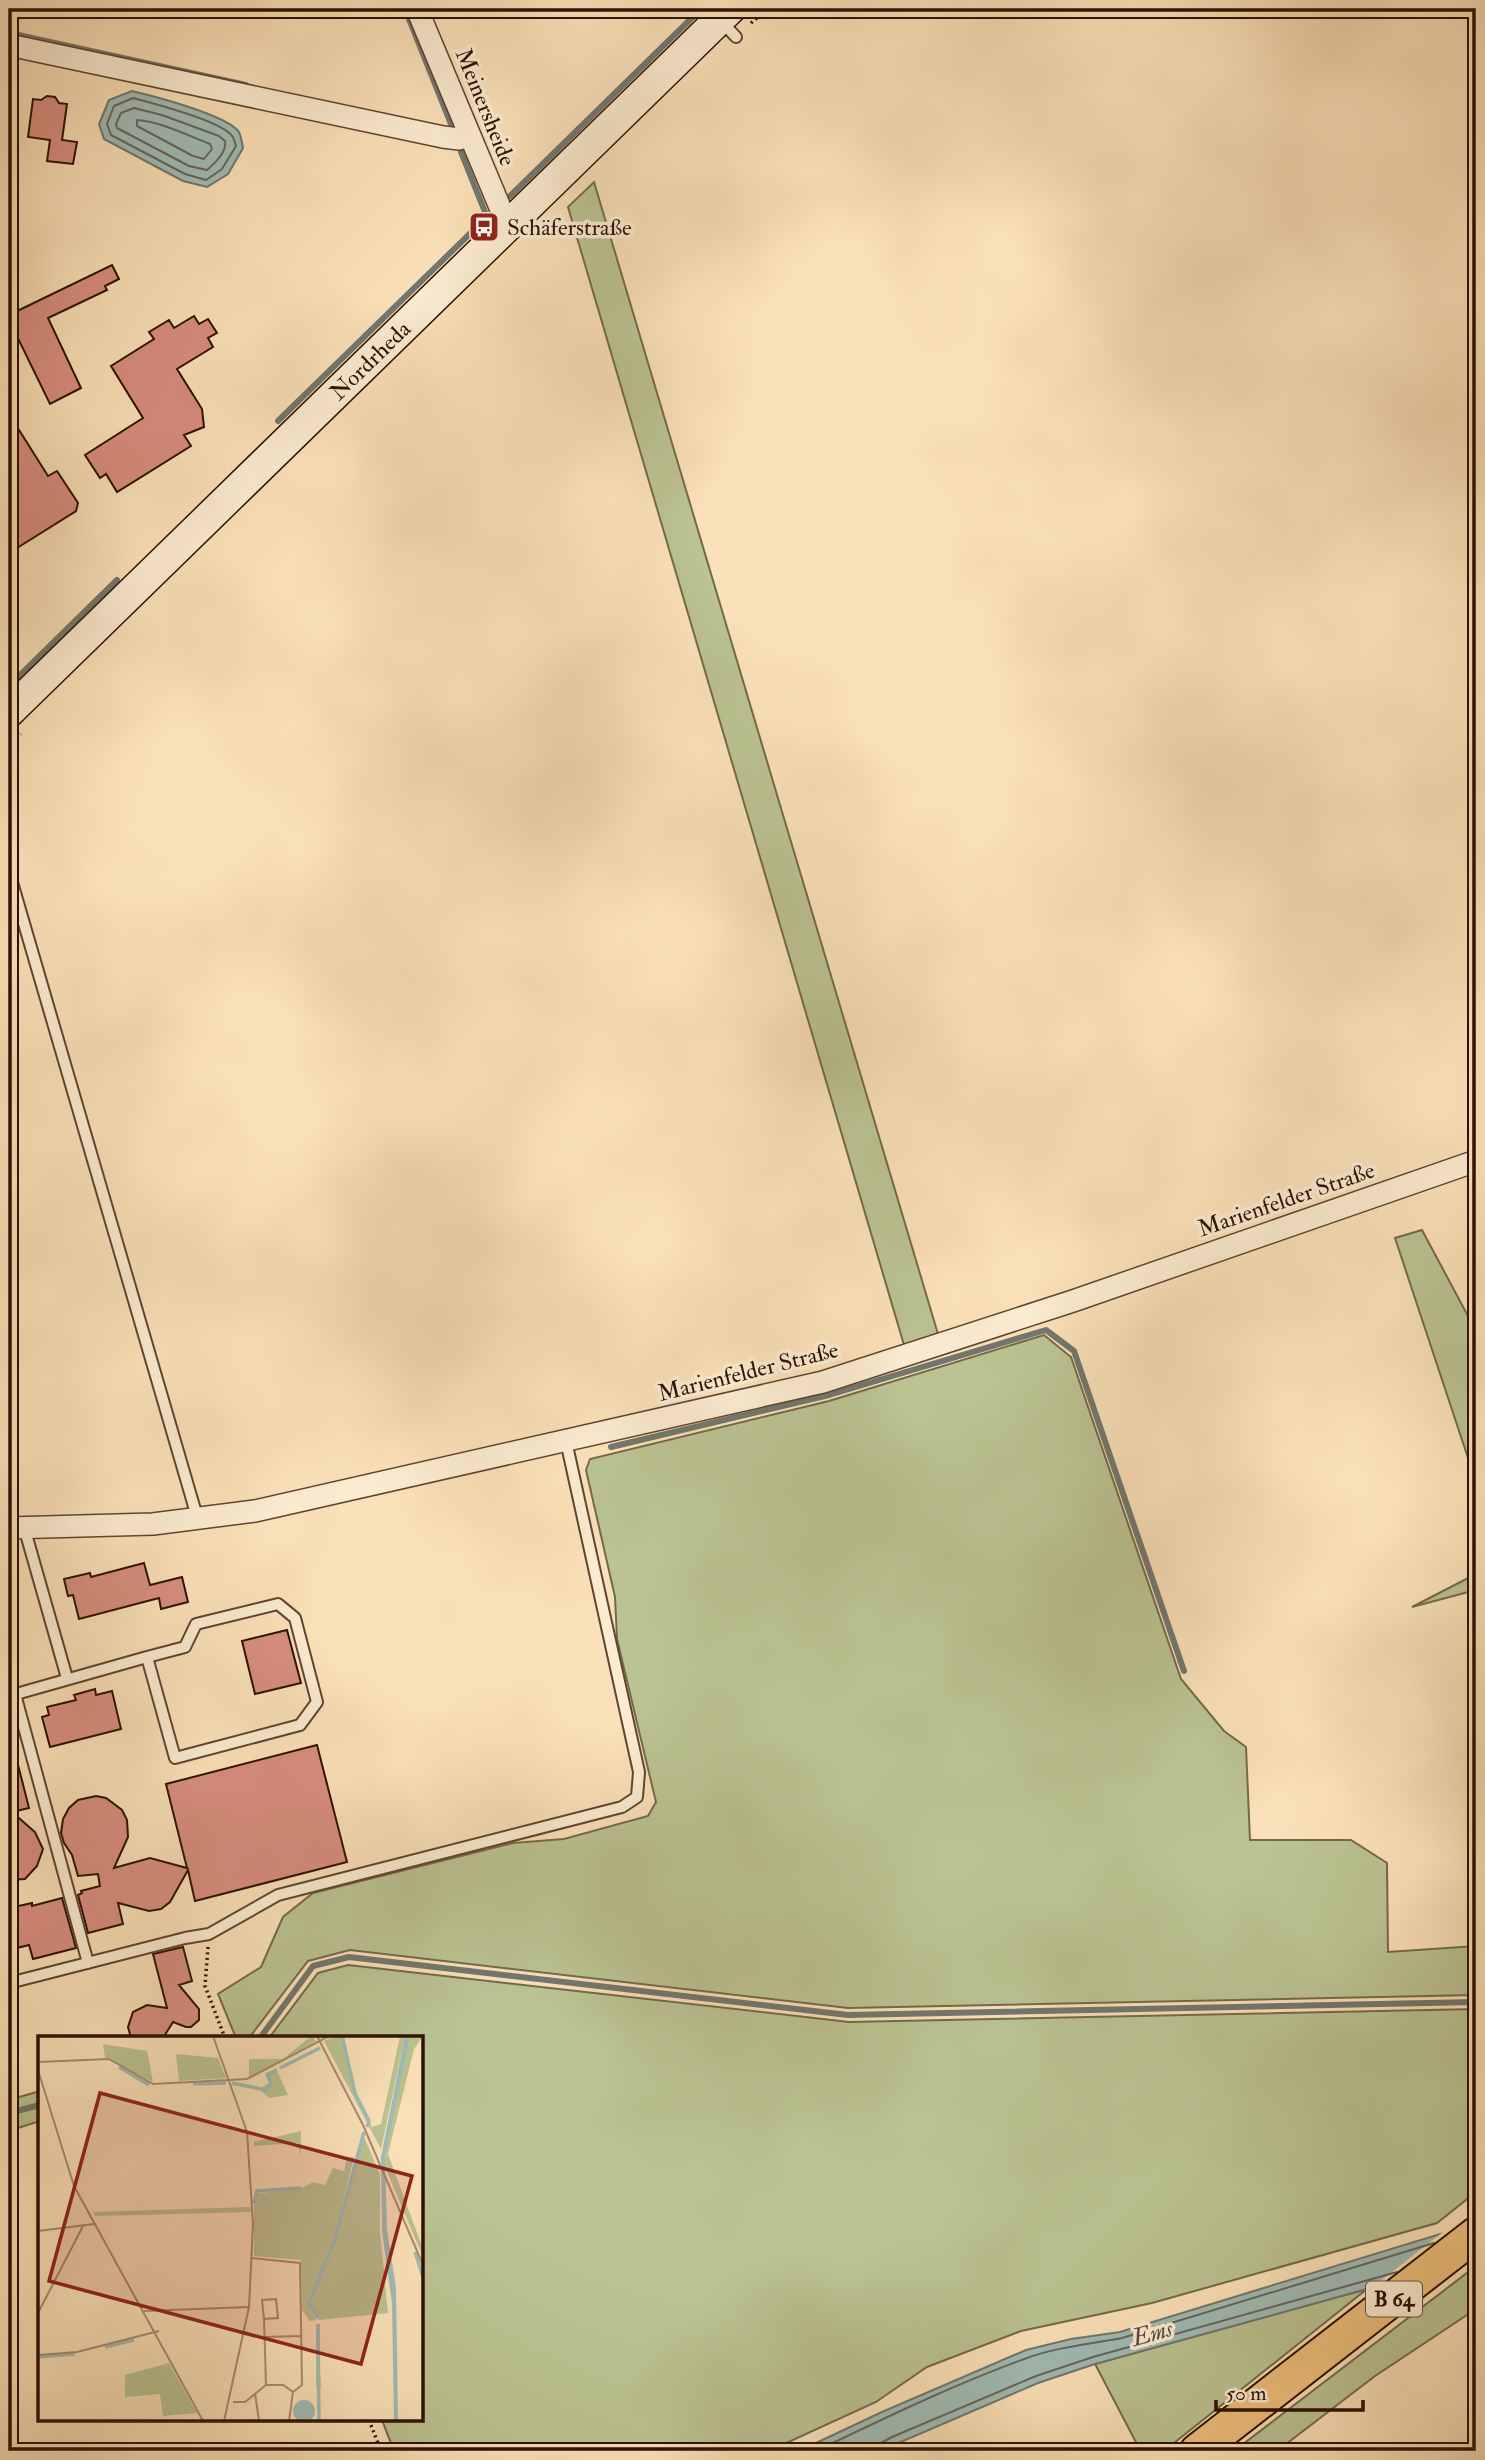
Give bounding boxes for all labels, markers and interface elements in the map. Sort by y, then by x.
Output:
street label: Meinersheide [449,44,522,170]
bus stop icon: Schäferstraße [467,210,501,244]
place label: Schäferstraße [507,213,632,242]
street label: Nordrheda [324,314,417,406]
street label: Marienfelder Straße [1194,1156,1379,1243]
street label: Marienfelder Straße [655,1335,842,1408]
inset map [38,2036,424,2422]
road number: B 64 [1366,2282,1422,2316]
water label: Ems [1126,2313,1176,2355]
scale bar [1216,2369,1362,2413]
text: 50 m [1226,2380,1267,2407]

